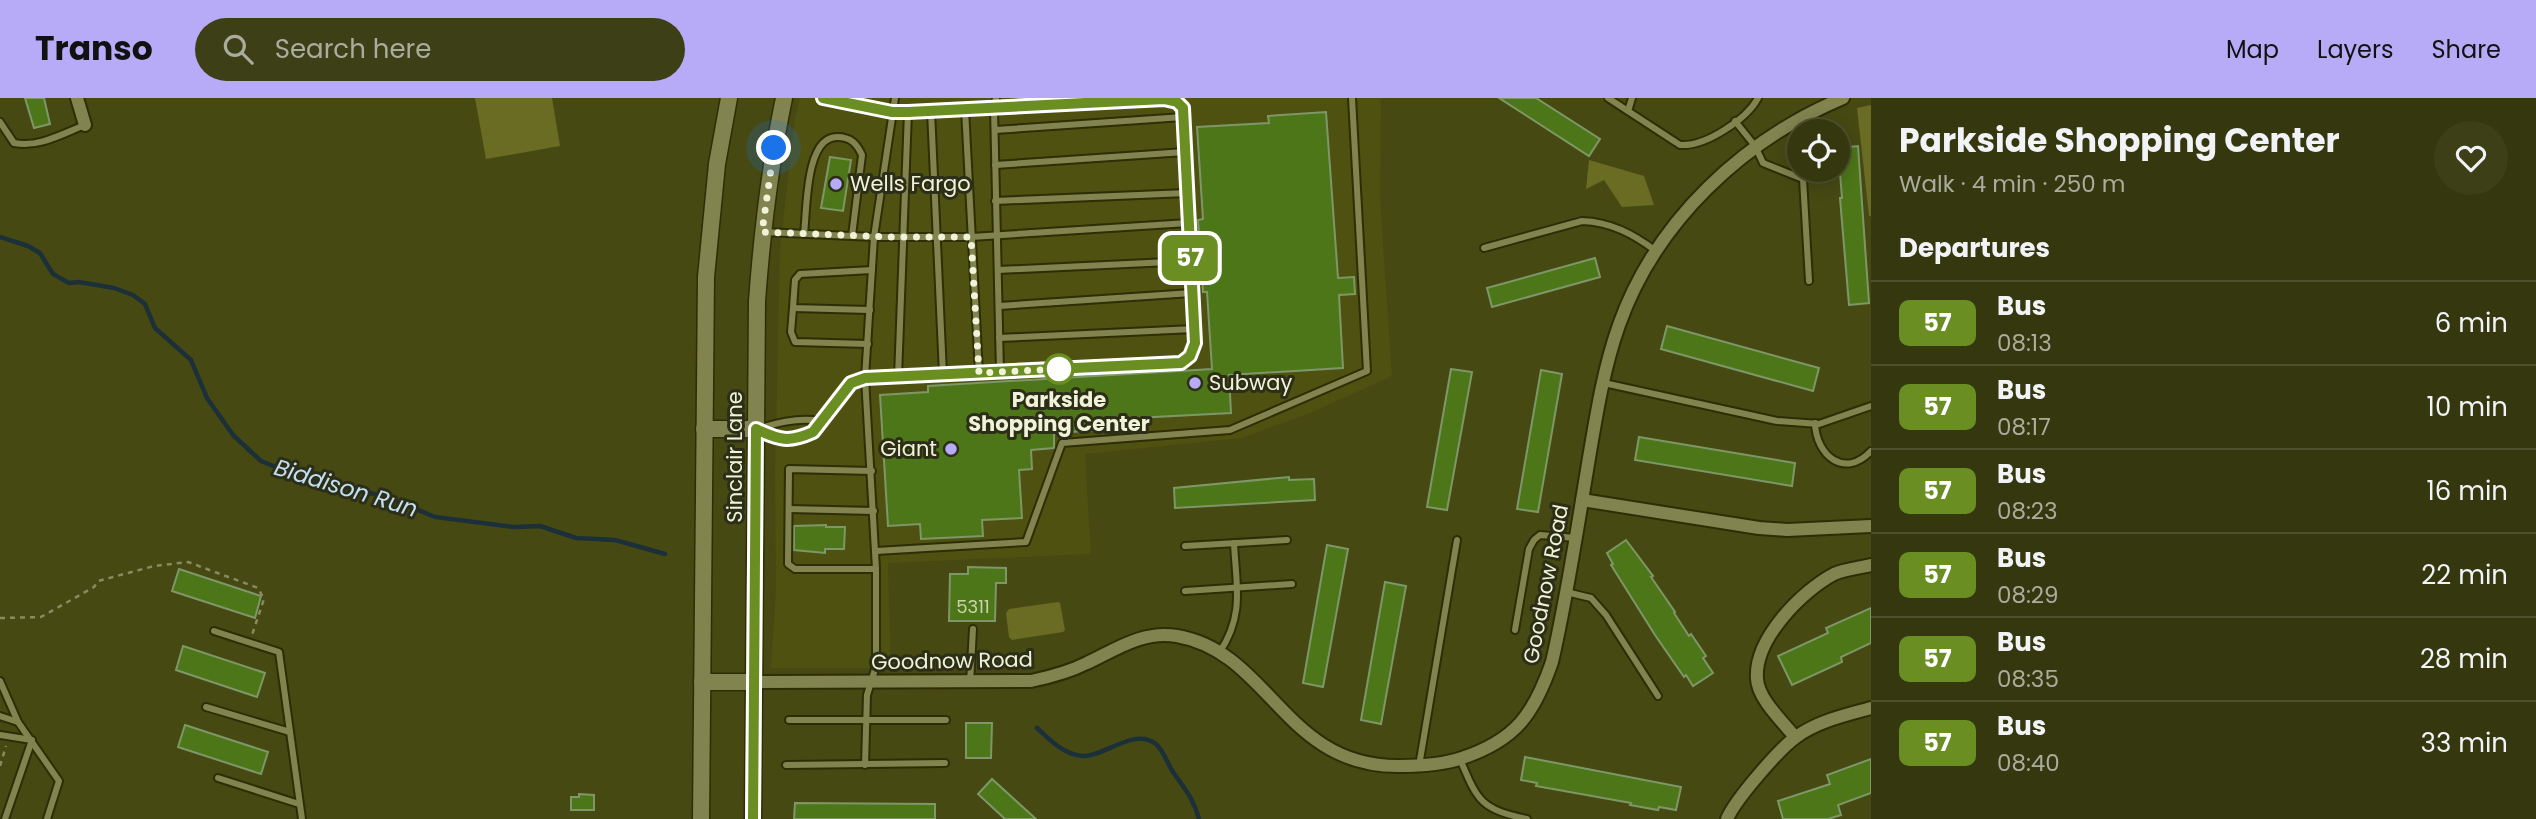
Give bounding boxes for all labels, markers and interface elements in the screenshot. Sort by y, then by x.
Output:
search box [195,18,685,81]
text: Transo [35,25,153,72]
icon: search [219,30,257,68]
text: Search here [275,31,431,67]
text: Map [2226,33,2279,66]
text: Layers [2317,33,2393,66]
text: Share [2431,33,2501,66]
text: Parkside Shopping Center [1899,117,2340,164]
map controls [1787,119,1850,182]
button: locate [1787,119,1850,182]
button: heart [2434,121,2508,195]
your location [756,130,791,165]
text: Walk · 4 min · 250 m [1899,168,2125,200]
place label: Wells Fargo [850,169,971,198]
marker: Wells Fargo [828,176,844,192]
text: Departures [1899,230,2050,266]
line badge: 57 [1158,235,1222,281]
text: 57 [1176,241,1204,274]
text: Bus [1997,288,2046,324]
text: 6 min [2435,305,2508,341]
text: 57 [1923,306,1952,339]
text: 08:13 [1997,327,2052,359]
marker: Parkside Shopping Center [1044,354,1074,384]
place label: Subway [1209,368,1292,397]
text: Bus [1997,372,2046,408]
marker: Subway [1187,375,1203,391]
place label: Parkside Shopping Center [968,385,1150,438]
text: 10 min [2427,389,2508,425]
text: 57 [1923,390,1952,423]
street label: Sinclair Lane [720,391,749,523]
text: 08:17 [1997,411,2051,443]
place label: Giant [880,434,937,463]
marker: Giant [943,441,959,457]
water label: Biddison Run [270,451,422,525]
text: Bus [1997,456,2046,492]
text: 16 min [2426,473,2508,509]
text: 57 [1923,474,1952,507]
text: 08:23 [1997,495,2058,527]
street label: Goodnow Road [1516,502,1575,666]
text: Bus [1997,540,2046,576]
text: 22 min [2421,557,2508,593]
text: 57 [1923,558,1952,591]
text: 08:29 [1997,579,2059,611]
house number: 5311 [956,594,990,619]
text: Bus [1997,624,2046,660]
text: 28 min [2420,641,2508,677]
text: 57 [1923,642,1952,675]
street label: Goodnow Road [871,645,1033,676]
text: 08:35 [1997,663,2059,695]
text: Bus [1997,708,2046,744]
text: 33 min [2421,725,2508,761]
text: 57 [1923,726,1952,759]
text: 08:40 [1997,747,2060,779]

